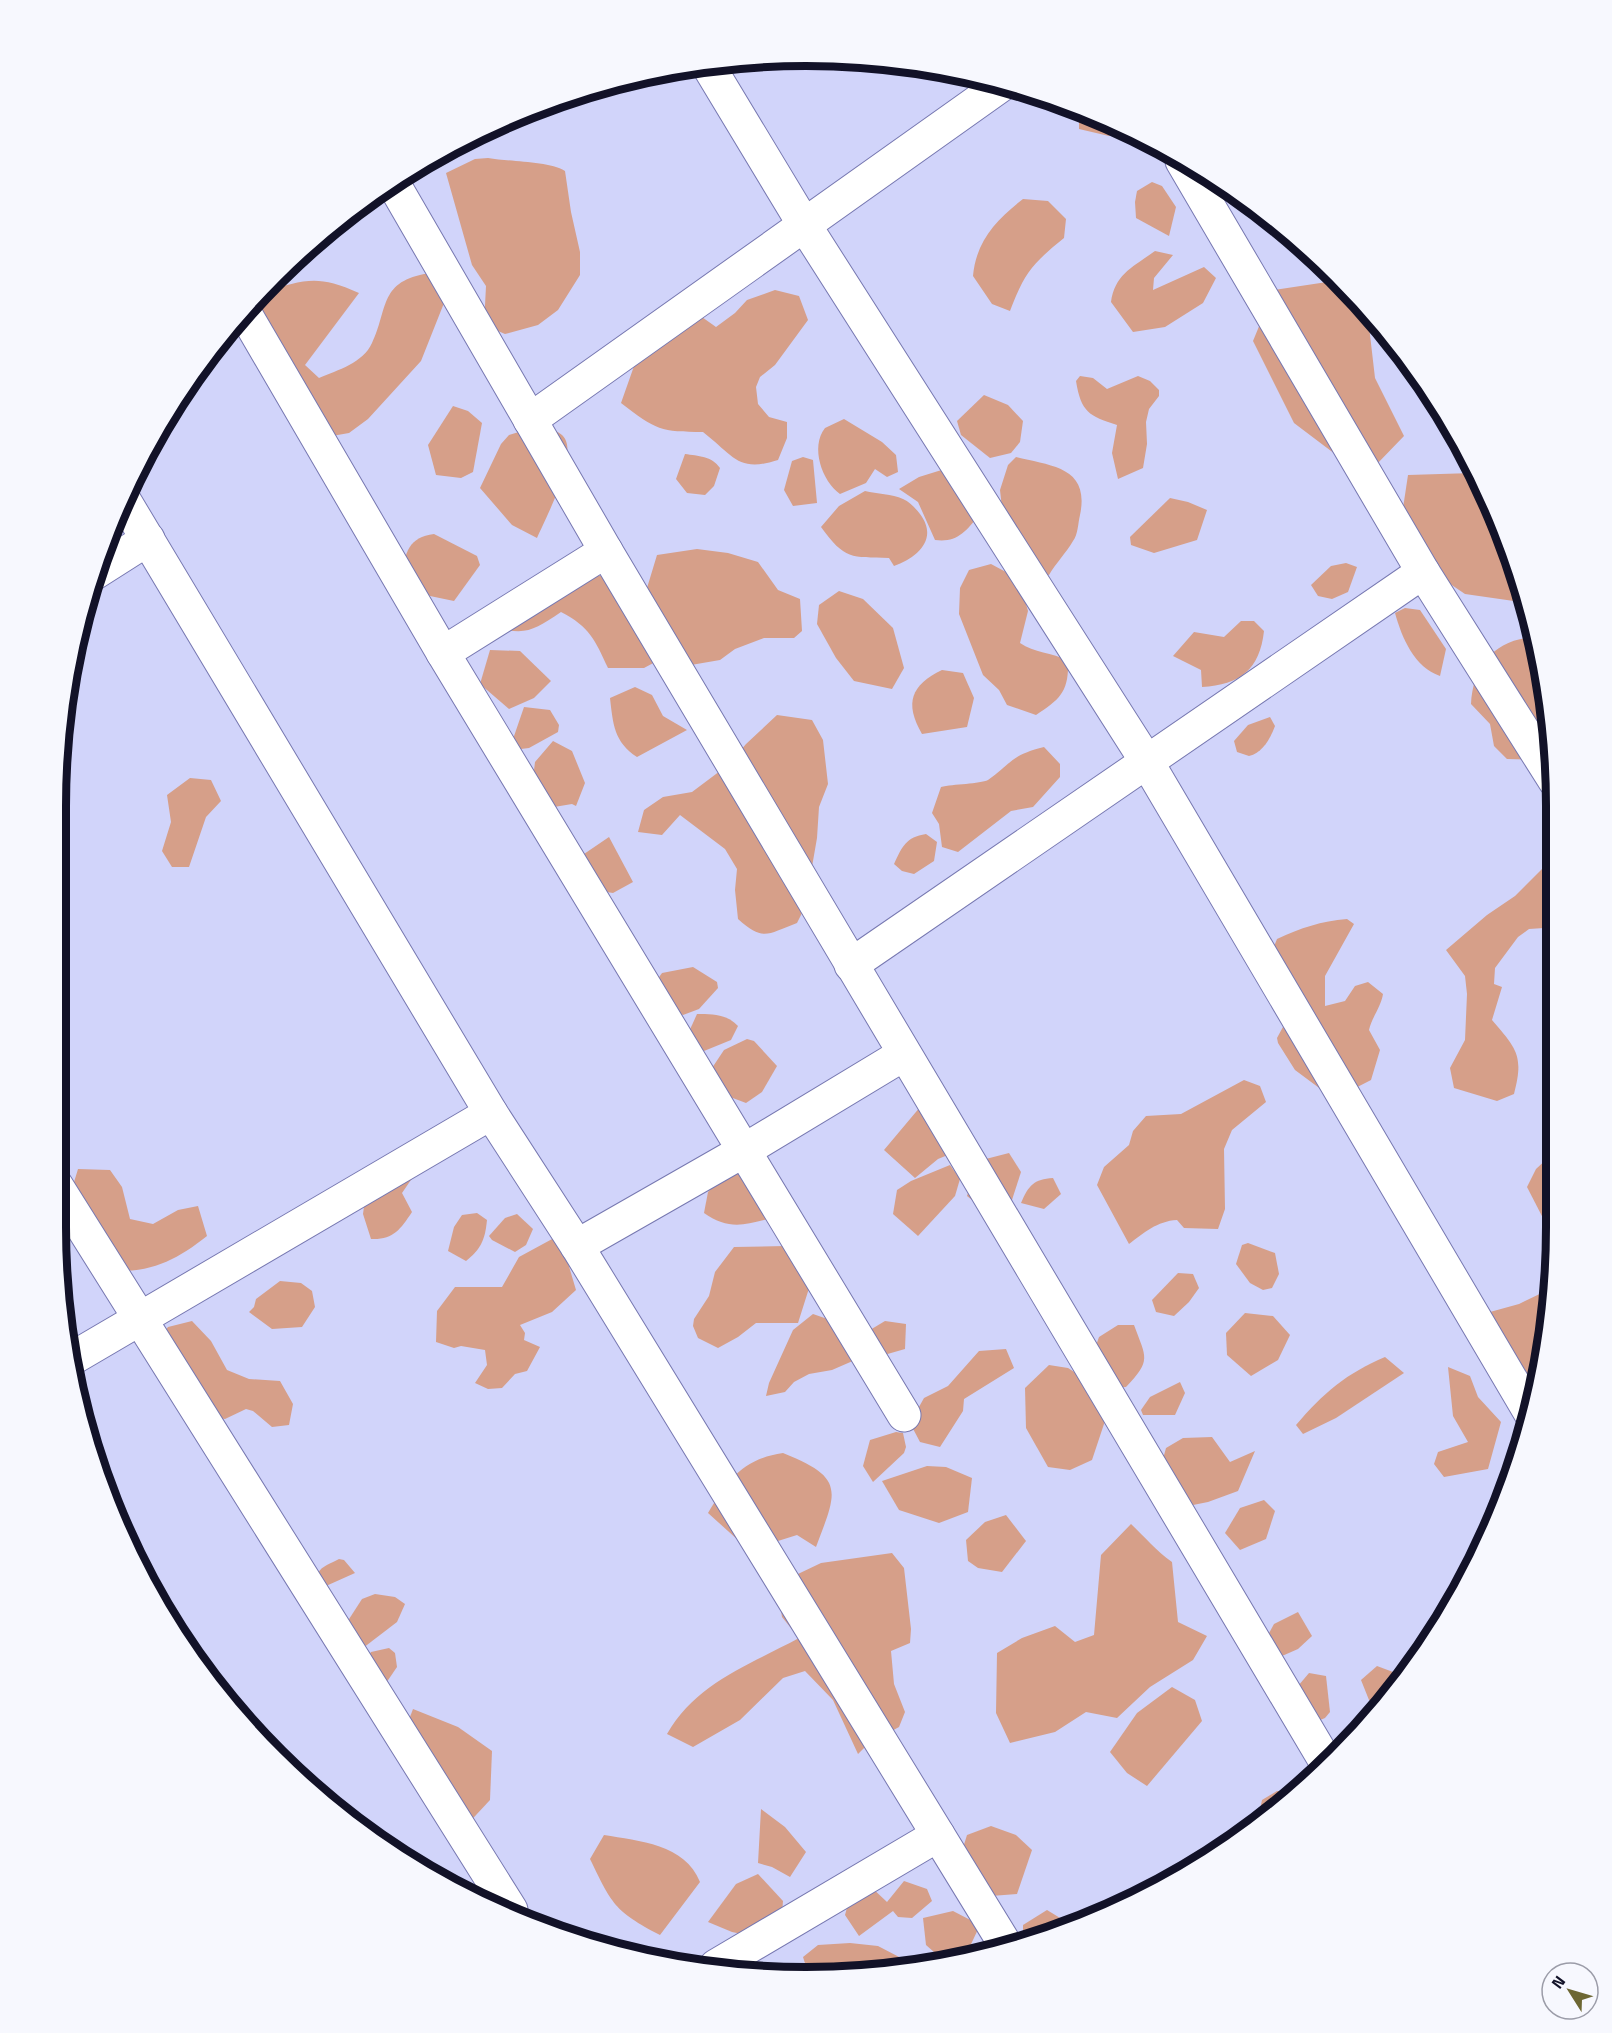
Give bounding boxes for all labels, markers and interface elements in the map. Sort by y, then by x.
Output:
north arrow [1540,1961,1600,2021]
text: N [1545,1970,1571,1994]

